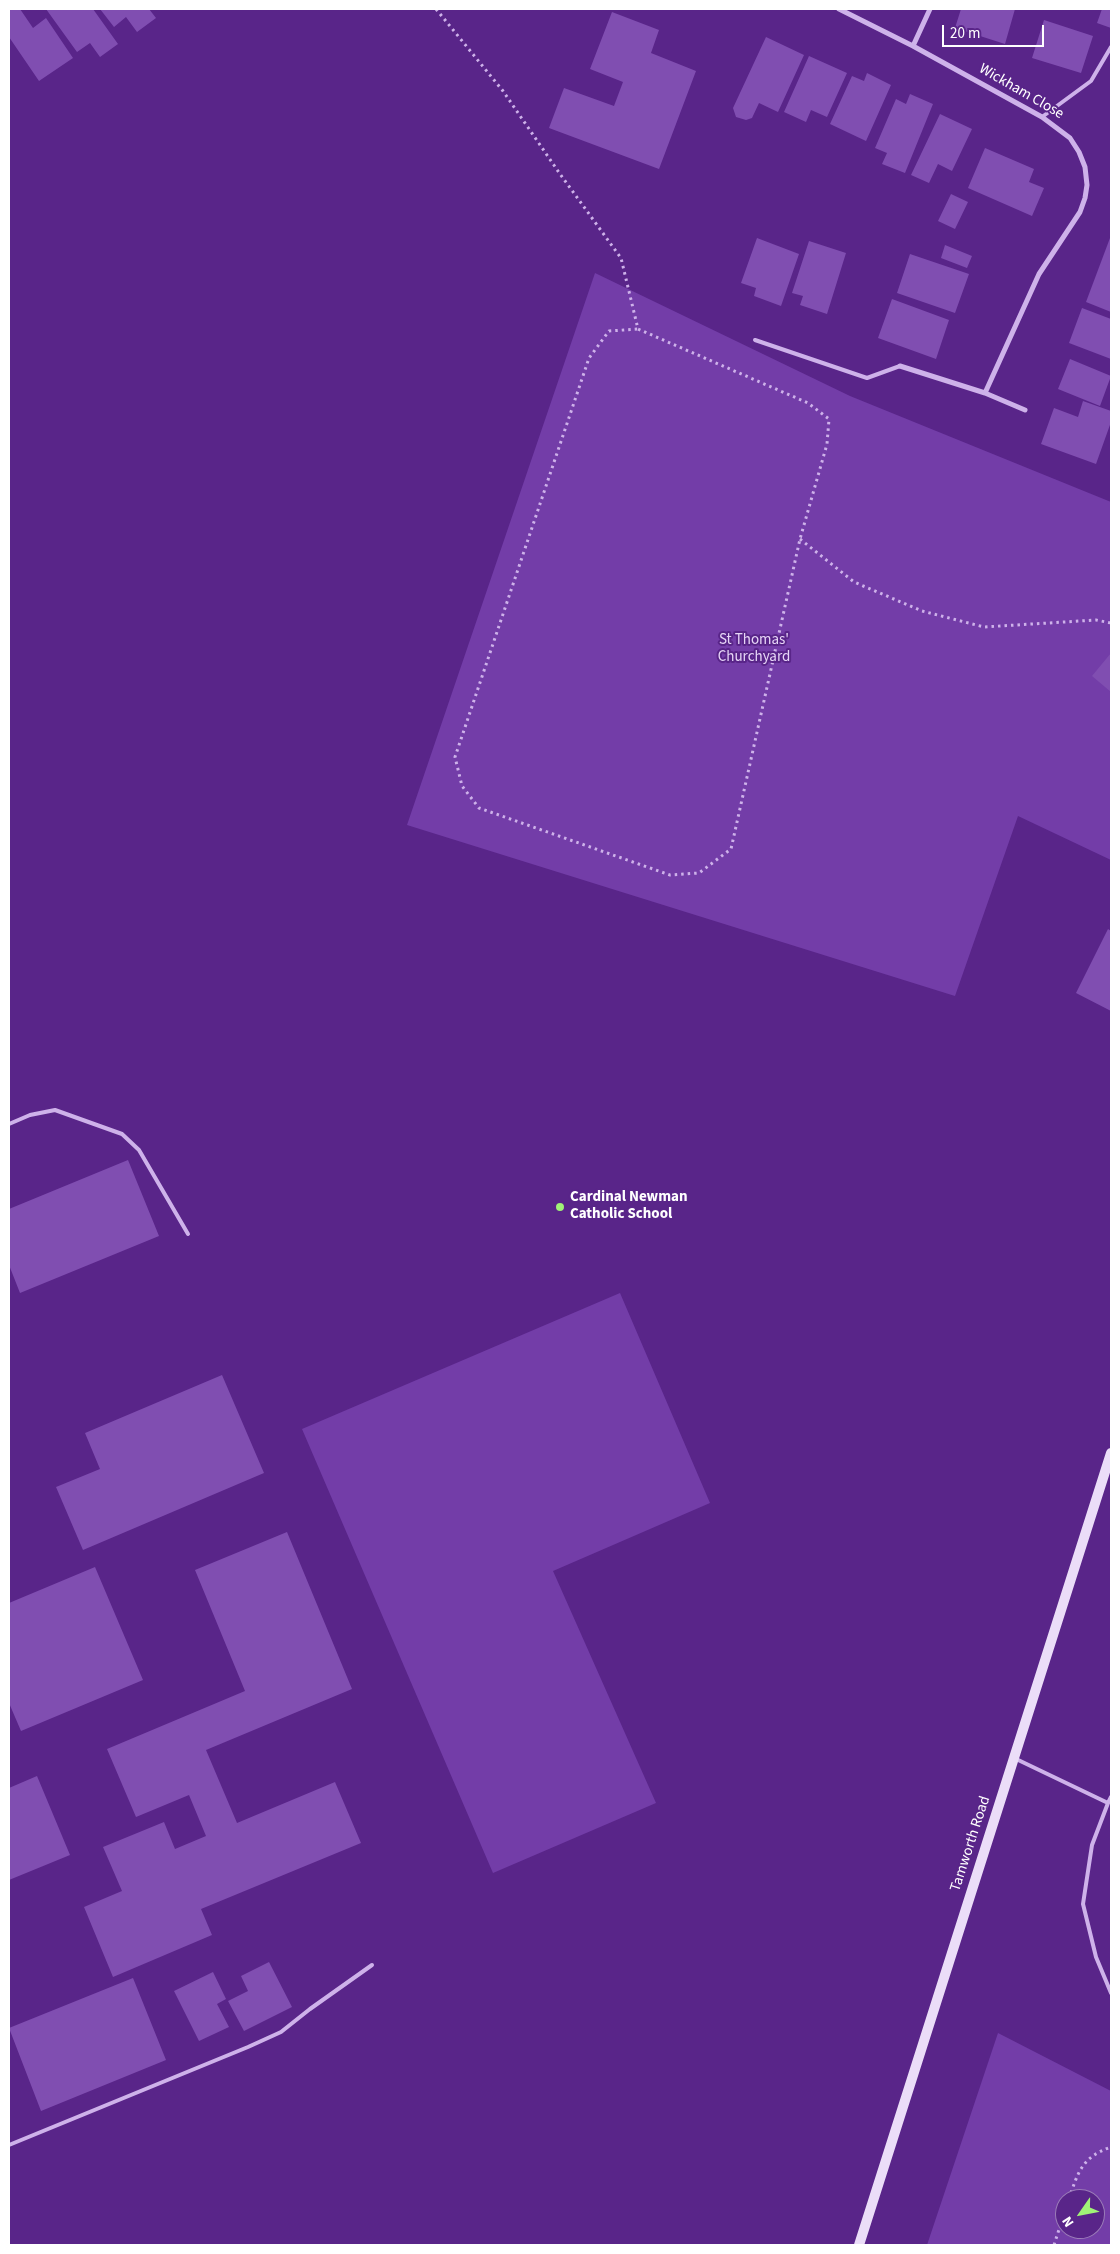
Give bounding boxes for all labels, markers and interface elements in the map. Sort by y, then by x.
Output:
scale bar [945,15,1048,47]
text: 20 m [950,23,980,44]
street label: Wickham Close [975,60,1067,124]
park label: St Thomas' Churchyard [718,632,790,667]
place label: Cardinal Newman Catholic School [570,1189,688,1224]
marker: Cardinal Newman Catholic School [554,1201,566,1213]
street label: Tamworth Road [947,1794,995,1894]
north arrow [1055,2189,1105,2239]
text: N [1057,2212,1079,2231]

